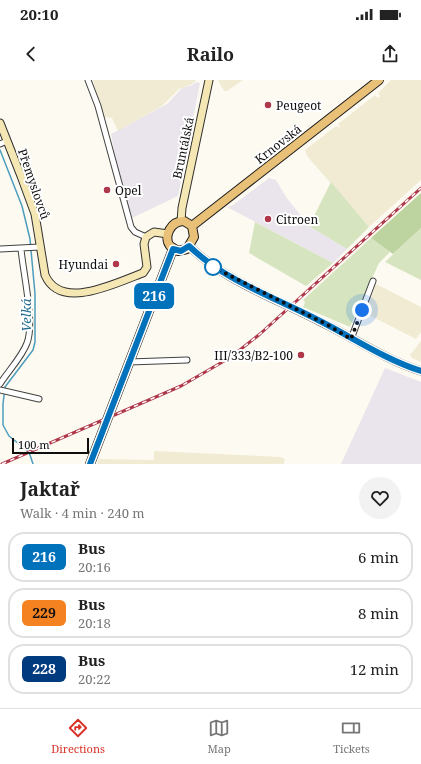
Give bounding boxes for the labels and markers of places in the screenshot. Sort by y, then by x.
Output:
place label: Peugeot [276,97,321,114]
marker: Peugeot [263,100,273,110]
place label: Opel [115,182,142,199]
marker: Opel [102,185,112,195]
place label: Citroen [276,211,318,228]
marker: Citroen [263,214,273,224]
place label: Hyundai [58,256,108,273]
unlabelled marker [204,258,222,276]
marker: Hyundai [111,259,121,269]
place label: III/333/B2-100 [214,347,293,364]
marker: III/333/B2-100 [296,350,306,360]

